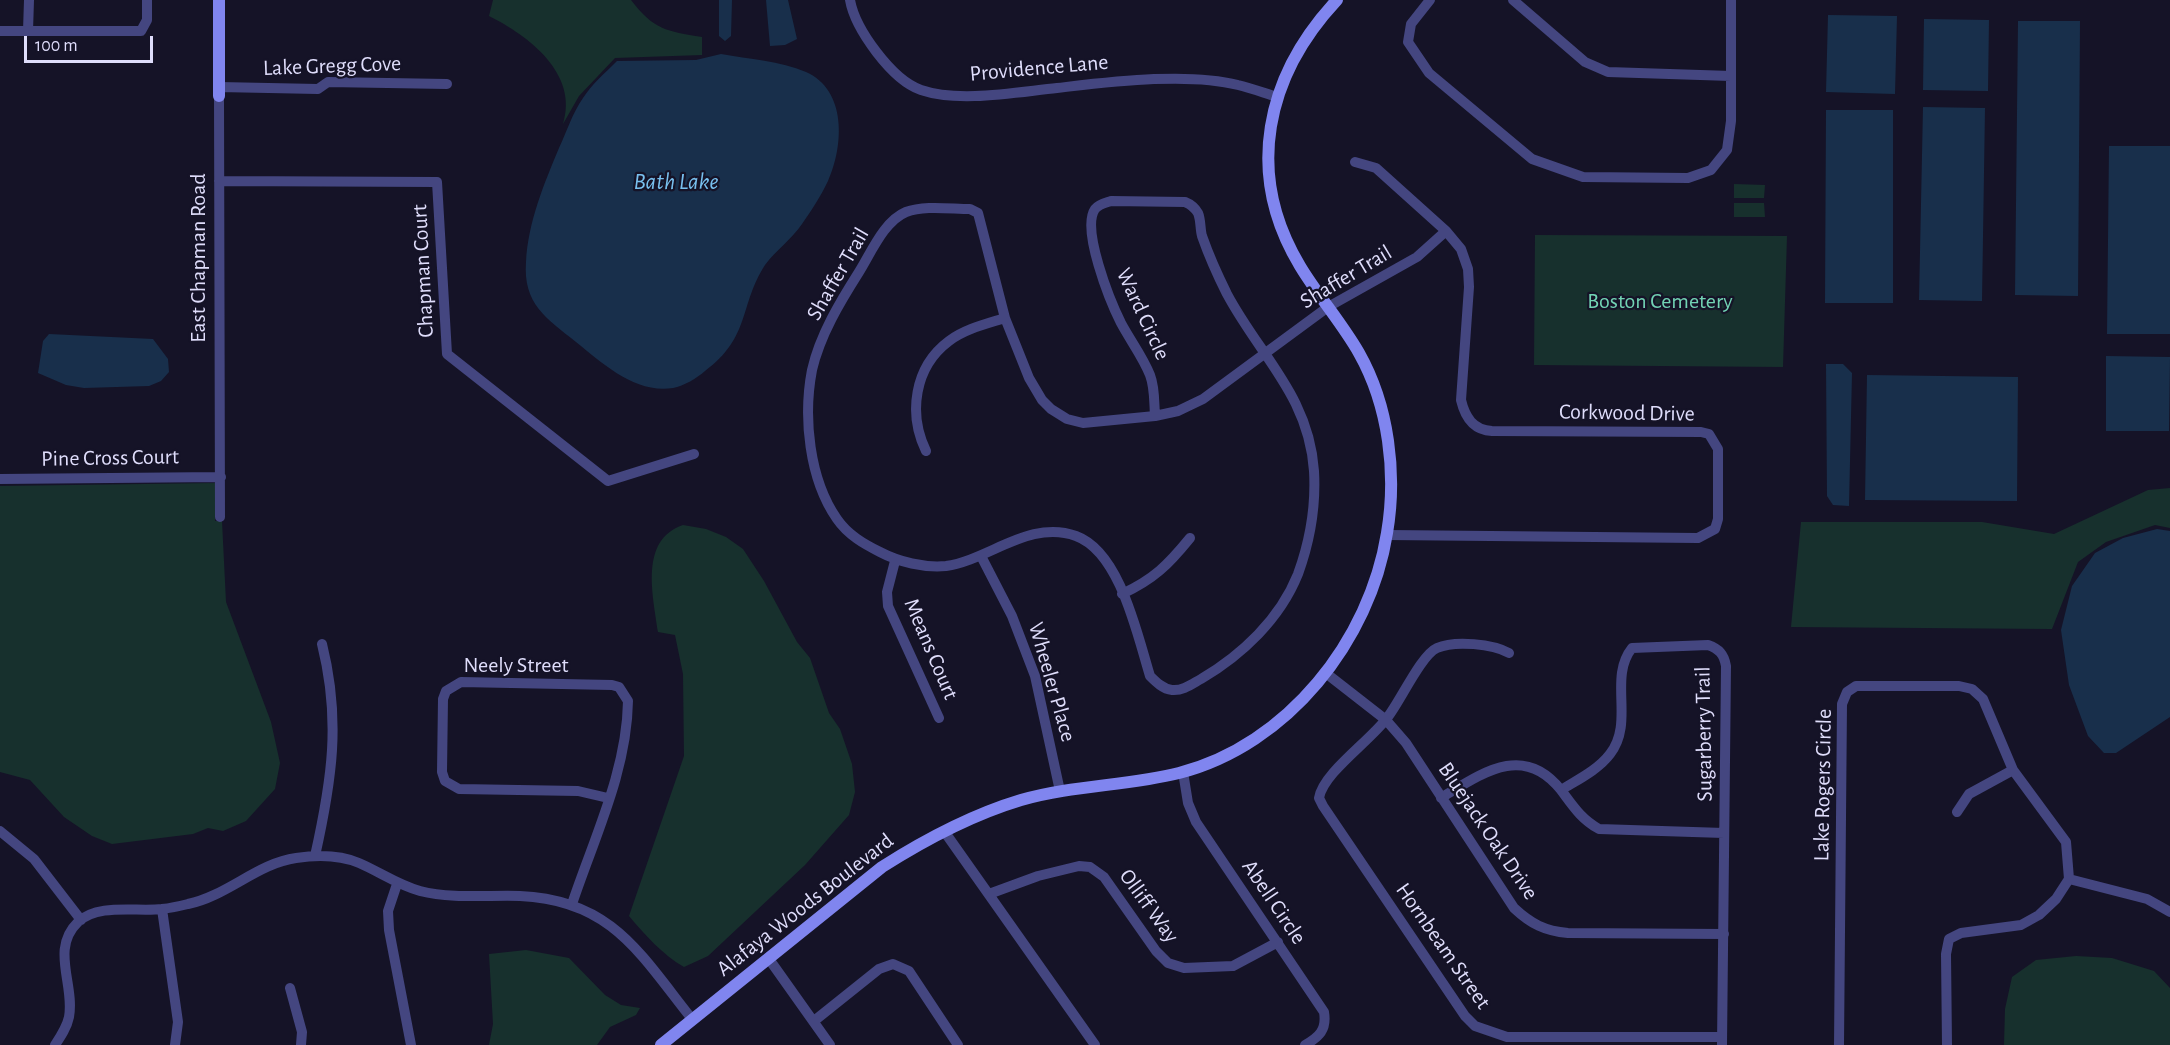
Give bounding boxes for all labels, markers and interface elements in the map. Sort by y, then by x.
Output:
scale bar [27,24,156,62]
text: 100 m [35,37,78,55]
street label: Providence Lane [969,49,1109,87]
street label: Lake Gregg Cove [262,50,402,82]
water label: Bath Lake [633,168,719,196]
street label: East Chapman Road [185,173,211,343]
street label: Chapman Court [406,204,440,338]
street label: Shaffer Trail [801,223,875,325]
street label: Shaffer Trail [1295,239,1397,315]
street label: Ward Circle [1110,264,1176,364]
park label: Boston Cemetery [1587,288,1733,314]
street label: Corkwood Drive [1559,399,1695,427]
street label: Pine Cross Court [41,444,179,472]
street label: Means Court [898,595,964,703]
street label: Wheeler Place [1022,619,1082,745]
street label: Neely Street [463,652,569,678]
street label: Sugarberry Trail [1690,666,1718,802]
street label: Lake Rogers Circle [1808,708,1838,862]
street label: Bluejack Oak Drive [1432,757,1544,905]
street label: Alafaya Woods Boulevard [711,828,899,982]
street label: Abell Circle [1236,855,1312,949]
street label: Olliff Way [1113,864,1185,948]
street label: Hornbeam Street [1390,878,1496,1014]

